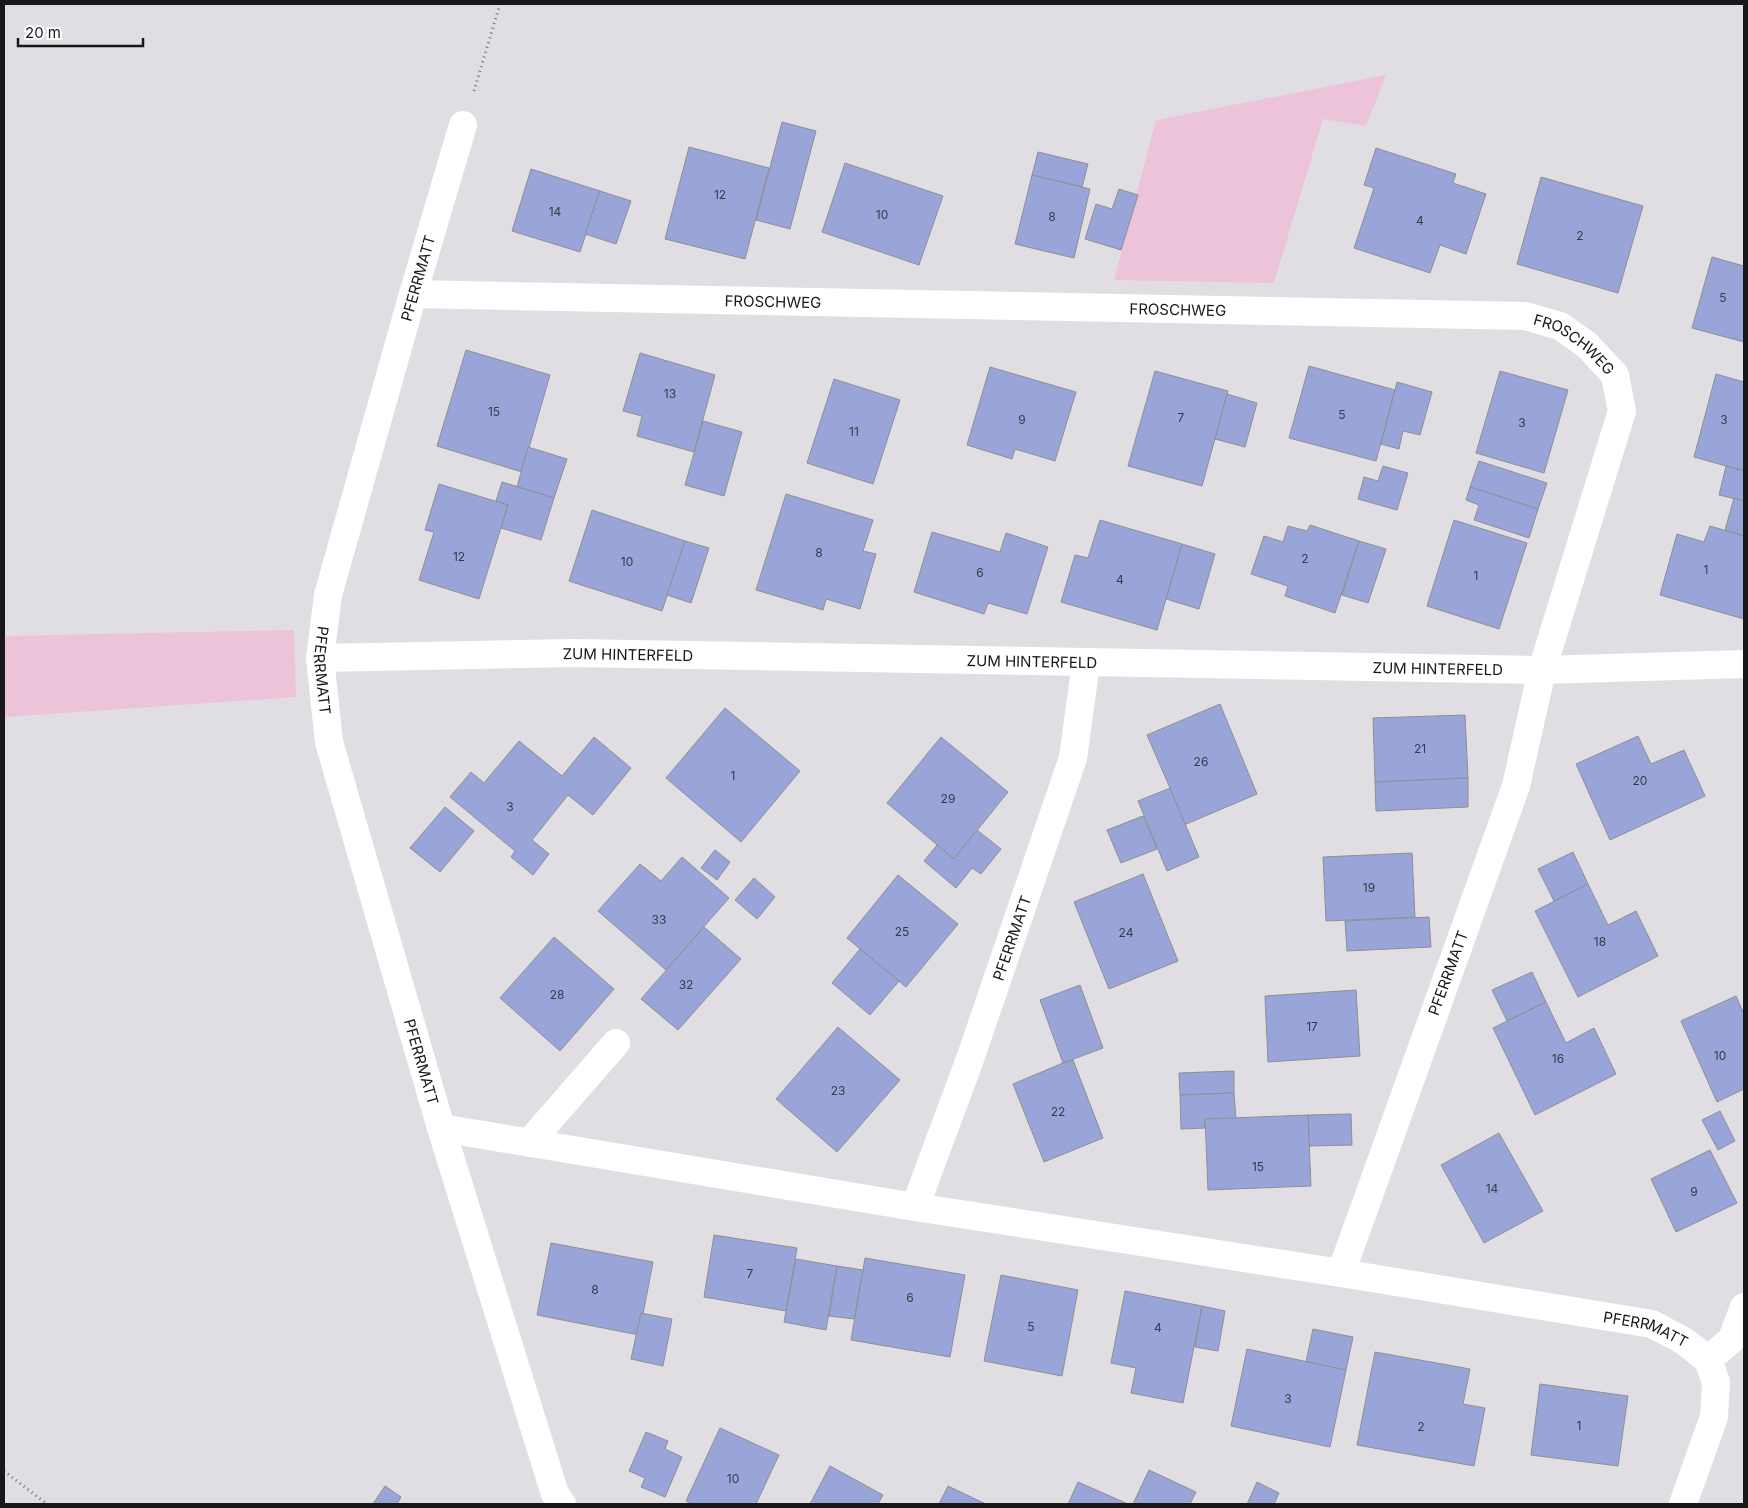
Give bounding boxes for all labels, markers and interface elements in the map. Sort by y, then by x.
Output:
scale bar [18,15,142,47]
text: 20 m [25,23,61,42]
house number: 12 [714,187,726,202]
house number: 14 [549,204,562,219]
house number: 10 [876,207,888,222]
house number: 8 [1048,209,1056,224]
house number: 4 [1416,213,1424,228]
house number: 2 [1576,228,1584,243]
street label: PFERRMATT [397,233,439,323]
house number: 5 [1719,290,1727,305]
street label: FROSCHWEG [724,291,821,312]
street label: FROSCHWEG [1129,299,1226,320]
street label: FROSCHWEG [1531,309,1619,378]
house number: 13 [664,386,676,401]
house number: 15 [488,404,500,419]
house number: 5 [1338,407,1346,422]
house number: 7 [1178,410,1185,425]
house number: 9 [1018,412,1026,427]
house number: 3 [1720,412,1728,427]
house number: 3 [1518,415,1526,430]
house number: 11 [849,424,859,439]
house number: 8 [815,545,823,560]
house number: 12 [453,549,465,564]
house number: 2 [1301,551,1309,566]
house number: 10 [621,554,633,569]
house number: 1 [1704,562,1708,577]
house number: 6 [976,565,984,580]
house number: 1 [1474,568,1478,583]
house number: 4 [1116,572,1124,587]
street label: PFERRMATT [310,625,336,716]
street label: ZUM HINTERFELD [563,643,693,665]
street label: ZUM HINTERFELD [966,650,1097,672]
street label: ZUM HINTERFELD [1372,658,1503,679]
house number: 21 [1414,741,1426,756]
house number: 26 [1194,754,1208,769]
house number: 1 [731,768,735,783]
house number: 20 [1633,773,1647,788]
house number: 29 [941,791,955,806]
house number: 3 [506,799,514,814]
house number: 19 [1363,880,1375,895]
street label: PFERRMATT [988,893,1035,983]
house number: 33 [652,912,666,927]
house number: 25 [895,924,909,939]
house number: 24 [1119,925,1134,940]
street label: PFERRMATT [1424,928,1472,1018]
house number: 18 [1594,934,1606,949]
house number: 32 [679,977,693,992]
house number: 28 [550,987,564,1002]
street label: PFERRMATT [400,1017,443,1107]
house number: 17 [1306,1019,1318,1034]
house number: 10 [1714,1048,1726,1063]
house number: 16 [1552,1051,1564,1066]
house number: 23 [831,1083,845,1098]
house number: 22 [1051,1104,1065,1119]
house number: 15 [1252,1159,1264,1174]
house number: 14 [1486,1181,1499,1196]
house number: 9 [1690,1184,1698,1199]
house number: 7 [747,1266,754,1281]
house number: 8 [591,1282,599,1297]
house number: 6 [906,1290,914,1305]
street label: PFERRMATT [1602,1307,1691,1351]
house number: 5 [1027,1319,1035,1334]
house number: 4 [1154,1320,1162,1335]
house number: 3 [1284,1391,1292,1406]
house number: 1 [1577,1418,1581,1433]
house number: 2 [1417,1419,1425,1434]
house number: 10 [727,1471,739,1486]

